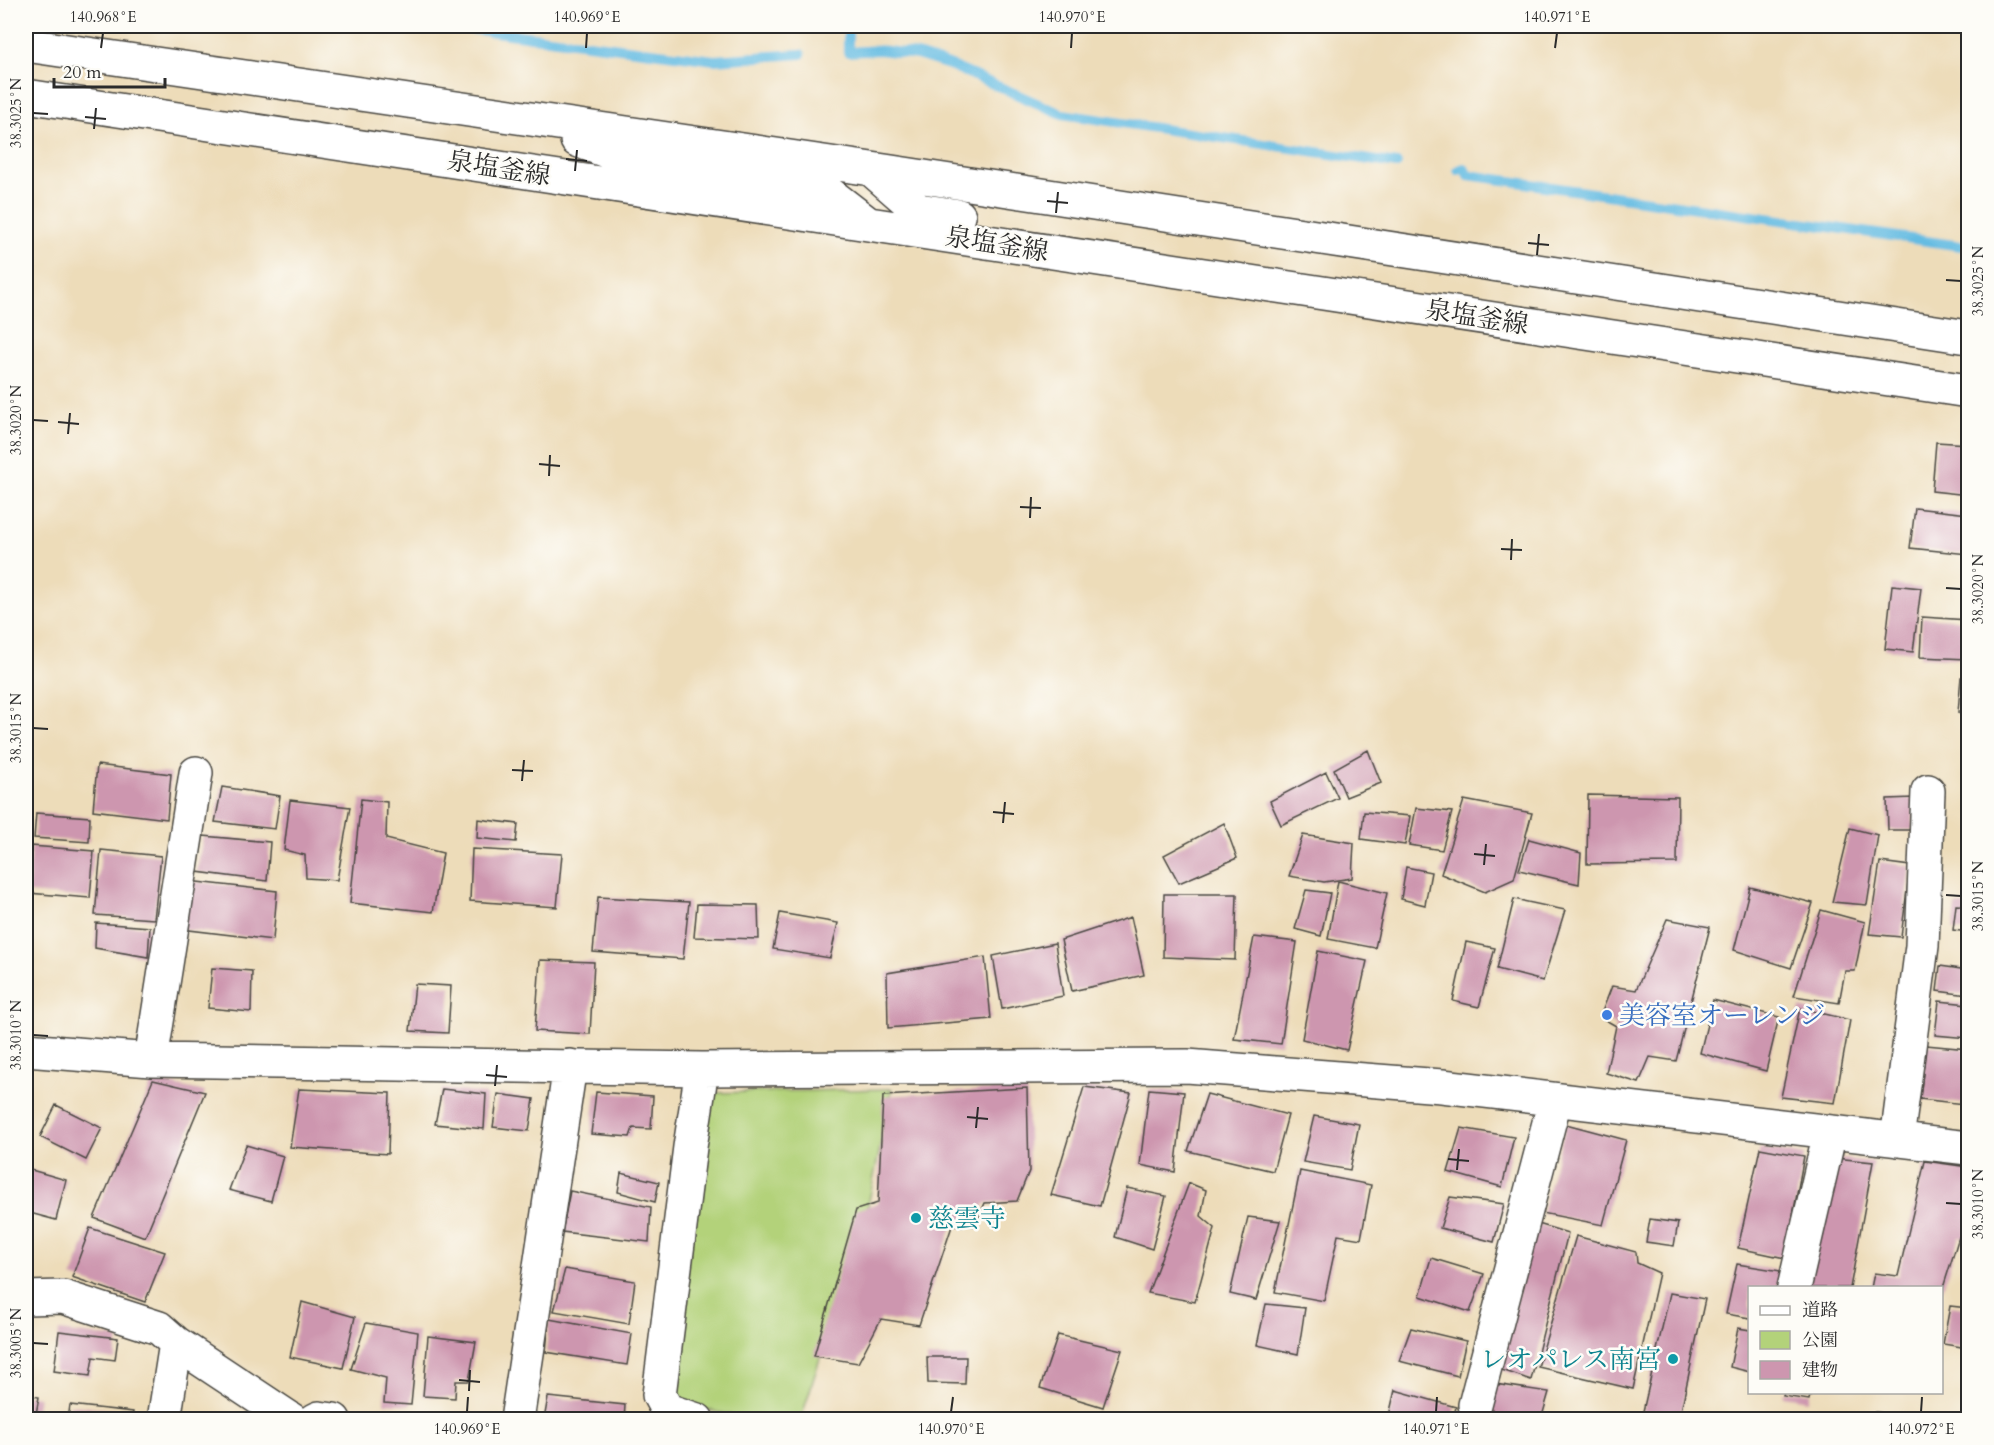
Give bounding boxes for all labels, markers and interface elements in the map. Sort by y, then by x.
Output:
text: 140.968°E [70,7,136,27]
text: 140.969°E [554,7,620,27]
text: 140.970°E [1039,7,1105,27]
text: 140.971°E [1524,7,1590,27]
scale bar [54,51,165,89]
text: 20 m [63,60,102,85]
text: 38.3025°N [6,78,26,148]
street label: 泉塩釜線 [445,143,553,193]
street label: 泉塩釜線 [943,219,1051,269]
text: 38.3025°N [1968,246,1988,316]
street label: 泉塩釜線 [1423,292,1531,342]
text: 38.3020°N [6,385,26,455]
text: 38.3020°N [1968,554,1988,624]
text: 38.3015°N [6,693,26,763]
text: 38.3015°N [1968,861,1988,931]
place label: 美容室オーレンジ [1619,998,1825,1033]
text: 38.3010°N [6,1000,26,1070]
marker: 美容室オーレンジ [1600,1008,1614,1022]
text: 38.3010°N [1968,1169,1988,1239]
place label: 慈雲寺 [928,1201,1006,1236]
marker: 慈雲寺 [909,1211,923,1225]
legend [1748,1286,1943,1394]
text: 道路 [1802,1298,1838,1323]
text: 38.3005°N [6,1308,26,1378]
text: 公園 [1802,1328,1838,1353]
place label: レオパレス南宮 [1480,1342,1661,1377]
marker: レオパレス南宮 [1666,1352,1680,1366]
text: 建物 [1802,1358,1838,1383]
text: 140.969°E [434,1419,500,1439]
text: 140.970°E [918,1419,984,1439]
text: 140.971°E [1403,1419,1469,1439]
text: 140.972°E [1888,1419,1954,1439]

